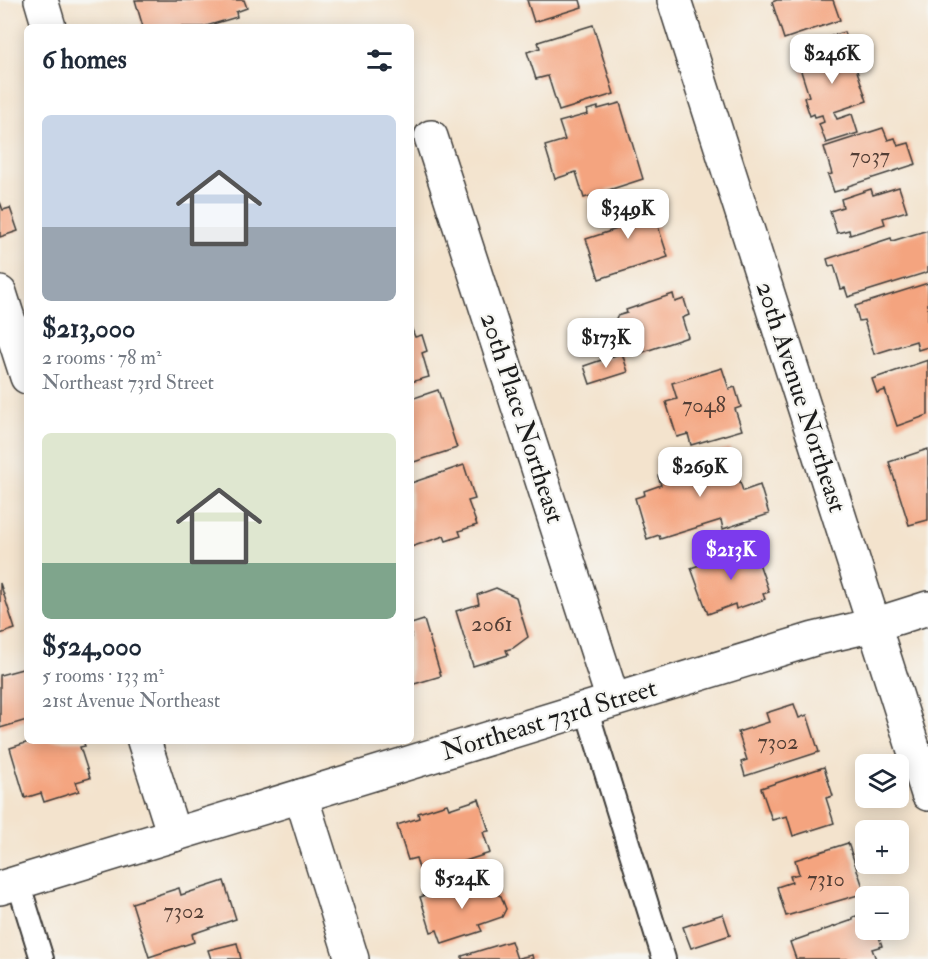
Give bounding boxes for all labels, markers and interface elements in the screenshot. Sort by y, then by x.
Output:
pin: $246K [790,34,874,85]
text: $246K [804,41,860,66]
text: 6 homes [42,44,127,76]
icon: filters [363,44,396,77]
house number: 7037 [850,142,890,170]
icon: home [165,154,273,262]
pin: $349K [586,189,670,240]
text: $349K [601,196,655,221]
street label: 20th Avenue Northeast [749,278,853,516]
street label: 20th Place Northeast [473,309,571,527]
text: $213,000 [42,313,135,345]
pin: $173K [564,318,648,369]
text: $173K [581,325,631,350]
text: 2 rooms · 78 m² [42,345,162,370]
text: Northeast 73rd Street [42,370,214,395]
house number: 7048 [682,391,726,419]
pin: $269K [658,447,742,498]
text: $269K [672,454,728,479]
icon: home [165,472,273,580]
pin: $213K [689,530,773,581]
text: $213K [706,537,756,562]
house number: 2061 [471,610,513,638]
text: $524,000 [42,631,142,663]
text: 5 rooms · 133 m² [42,663,164,688]
street label: Northeast 73rd Street [437,672,661,768]
text: 21st Avenue Northeast [42,688,220,713]
house number: 7302 [758,728,798,756]
map controls [855,754,909,940]
button: layers [855,754,909,808]
button: + [855,820,909,874]
pin: $524K [420,859,504,910]
house number: 7310 [807,865,845,893]
text: $524K [435,866,489,891]
button: − [855,886,909,940]
house number: 7302 [164,897,204,925]

